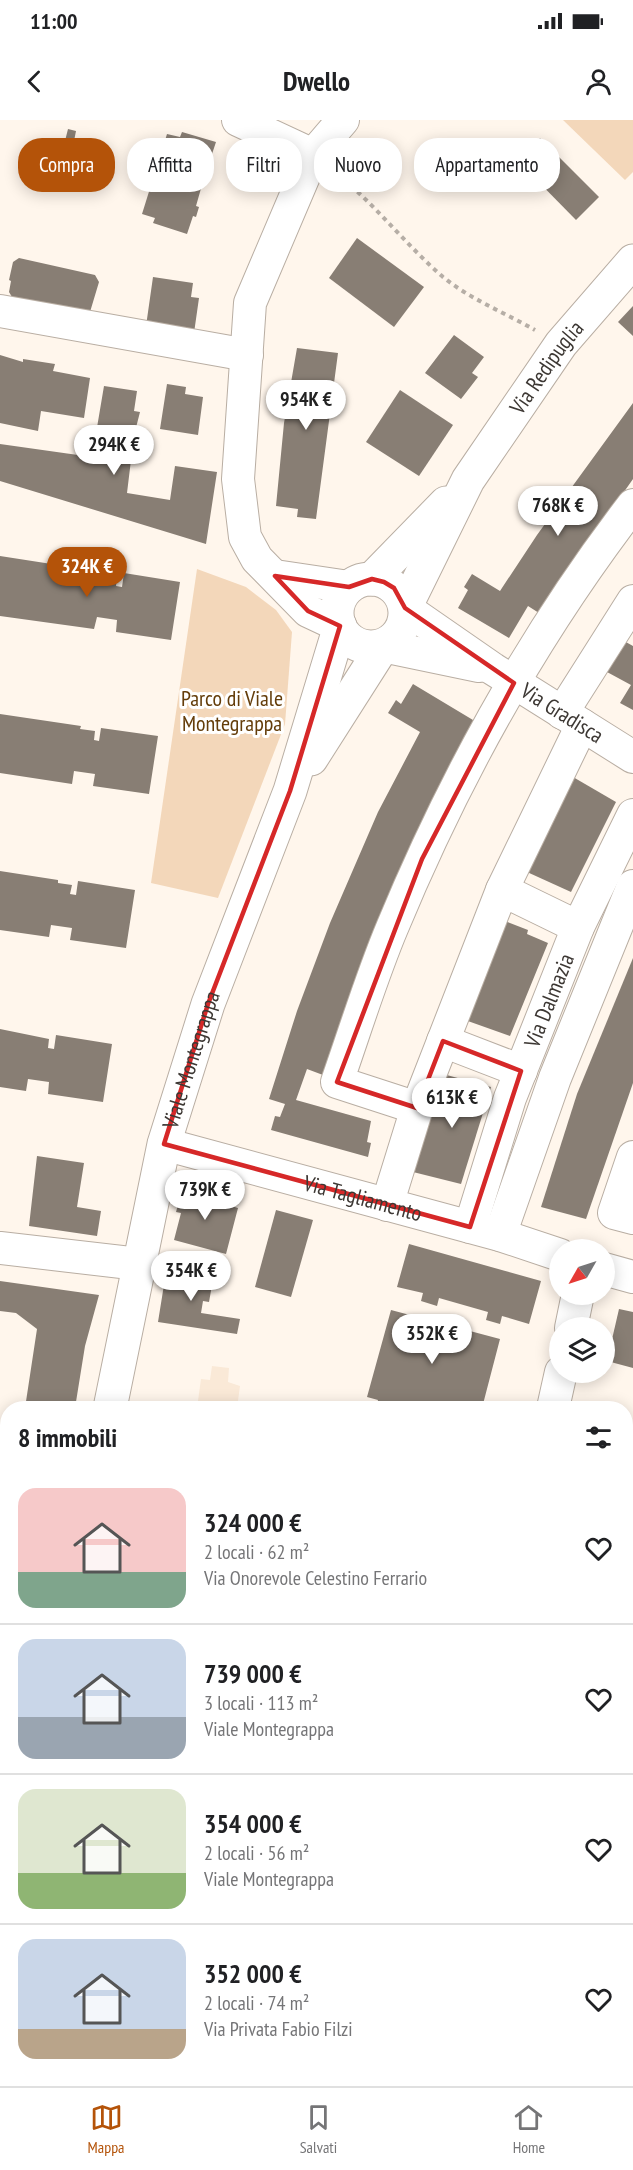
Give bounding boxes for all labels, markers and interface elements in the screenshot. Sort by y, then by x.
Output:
text: 11:00 [30,7,78,35]
text: Dwello [283,64,350,98]
icon: back [18,65,51,98]
icon: person [582,65,615,98]
chip: Compra [18,138,115,192]
chip: Affitta [127,138,214,192]
chip: Filtri [226,138,302,192]
chip: Nuovo [314,138,402,192]
chip: Appartamento [414,138,560,192]
street label: Via Redipuglia [503,314,589,420]
pin: 954K € [257,380,355,431]
text: 954K € [280,386,332,412]
pin: 294K € [65,425,163,476]
text: 294K € [88,431,140,457]
pin: 768K € [509,486,607,537]
text: 768K € [532,492,584,518]
pin: 324K € [38,547,136,598]
text: 324K € [61,553,113,579]
street label: Via Gradisca [515,676,609,749]
park label: Parco di Viale Montegrappa [181,684,283,737]
street label: Via Dalmazia [517,949,580,1052]
street label: Viale Montegrappa [155,987,226,1133]
pin: 613K € [403,1078,501,1129]
text: 613K € [426,1084,478,1110]
street label: Via Tagliamento [300,1168,425,1227]
pin: 739K € [156,1170,254,1221]
text: 739K € [179,1176,231,1202]
north arrow [549,1239,615,1305]
map controls [549,1239,615,1383]
pin: 354K € [142,1251,240,1302]
text: 354K € [165,1257,217,1283]
pin: 352K € [383,1314,481,1365]
button: layers [549,1317,615,1383]
text: 352K € [406,1320,458,1346]
text: 8 immobili [18,1421,117,1454]
icon: filters [582,1421,615,1454]
text: 324 000 € [204,1506,302,1539]
icon: home [66,1512,138,1584]
icon: heart [582,1532,615,1565]
text: 2 locali · 62 m² [204,1539,309,1565]
text: Via Onorevole Celestino Ferrario [204,1565,427,1591]
text: 739 000 € [204,1657,302,1690]
icon: home [66,1663,138,1735]
icon: heart [582,1683,615,1716]
text: 3 locali · 113 m² [204,1690,318,1716]
text: Viale Montegrappa [204,1716,334,1742]
text: 354 000 € [204,1807,302,1840]
icon: home [66,1813,138,1885]
icon: heart [582,1833,615,1866]
text: 2 locali · 56 m² [204,1840,309,1866]
text: Viale Montegrappa [204,1866,334,1892]
text: 352 000 € [204,1957,302,1990]
icon: home [66,1963,138,2035]
icon: heart [582,1983,615,2016]
text: 2 locali · 74 m² [204,1990,309,2016]
text: Via Privata Fabio Filzi [204,2016,353,2042]
tab: Mappa [88,2101,125,2157]
tab: Salvati [300,2101,337,2157]
tab: Home [512,2101,545,2157]

